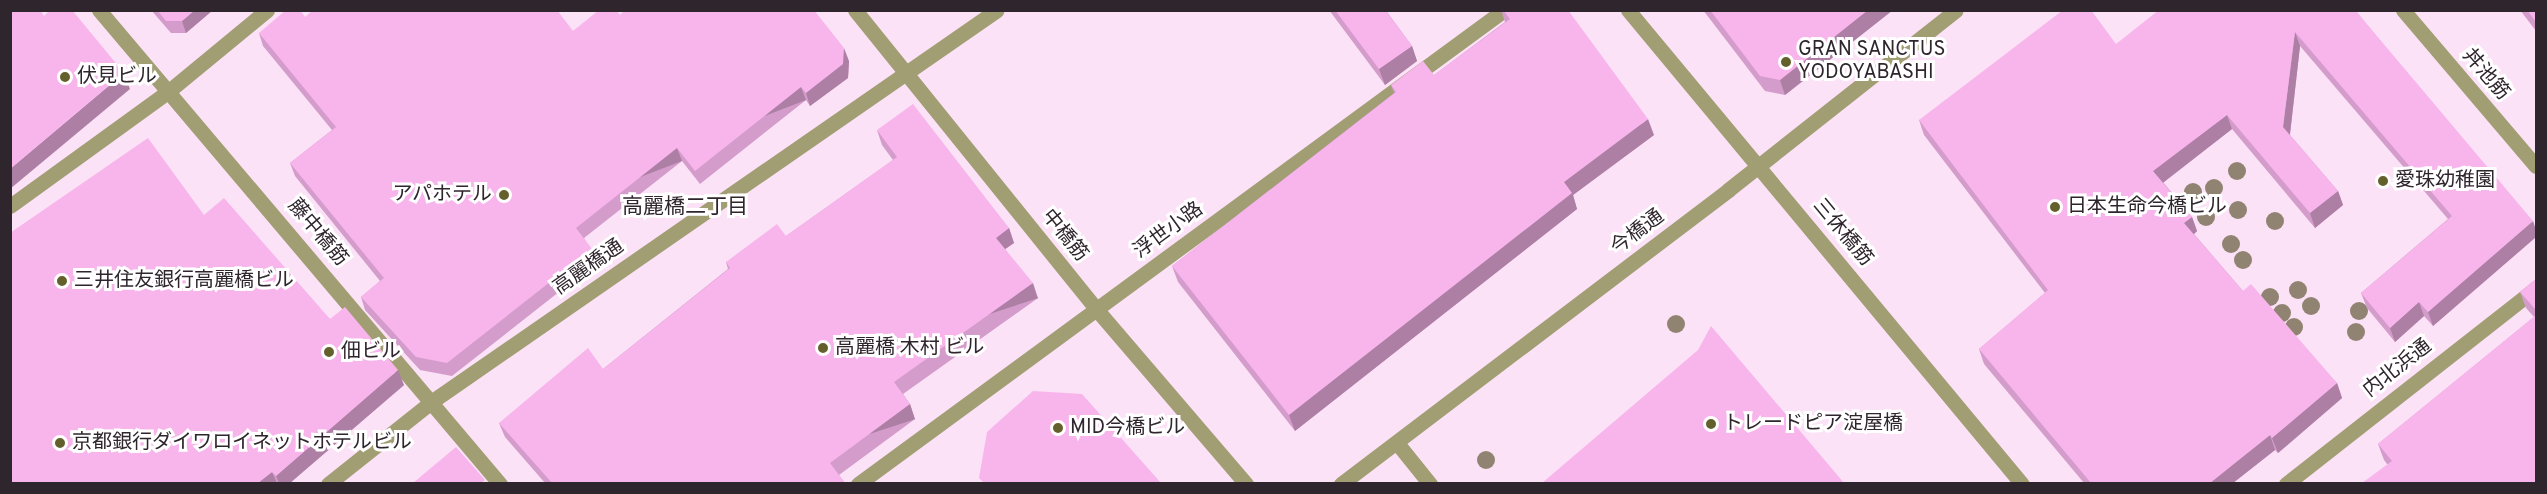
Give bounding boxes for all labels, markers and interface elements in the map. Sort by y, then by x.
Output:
place label: GRAN SANCTUS YODOYABASHI [1798,39,1945,86]
street label: 丼池筋 [2456,44,2514,106]
marker: GRAN SANCTUS YODOYABASHI [1779,55,1793,69]
place label: 伏見ビル [77,65,157,89]
marker: 伏見ビル [58,70,72,84]
place label: 愛珠幼稚園 [2395,169,2495,193]
marker: 愛珠幼稚園 [2376,174,2390,188]
place label: アパホテル [392,183,492,207]
marker: アパホテル [497,188,511,202]
street label: 藤中橋筋 [282,195,352,271]
district label: 高麗橋二丁目 [622,195,748,221]
street label: 三休橋筋 [1807,195,1877,271]
place label: 日本生命今橋ビル [2067,195,2227,219]
street label: 浮世小路 [1130,198,1208,264]
marker: 日本生命今橋ビル [2048,200,2062,214]
street label: 中橋筋 [1036,205,1092,267]
street label: 今橋通 [1607,205,1669,261]
street label: 高麗橋通 [549,235,629,301]
place label: 三井住友銀行高麗橋ビル [74,269,294,293]
marker: 三井住友銀行高麗橋ビル [55,274,69,288]
street label: 内北浜通 [2359,335,2437,403]
place label: 高麗橋 木村 ビル [835,336,984,360]
place label: 佃ビル [341,340,401,364]
marker: 高麗橋 木村 ビル [816,341,830,355]
marker: 佃ビル [322,345,336,359]
place label: トレードピア淀屋橋 [1723,412,1903,436]
place label: MID今橋ビル [1070,416,1185,440]
marker: トレードピア淀屋橋 [1704,417,1718,431]
marker: MID今橋ビル [1051,421,1065,435]
place label: 京都銀行ダイワロイネットホテルビル [72,431,412,455]
marker: 京都銀行ダイワロイネットホテルビル [53,436,67,450]

